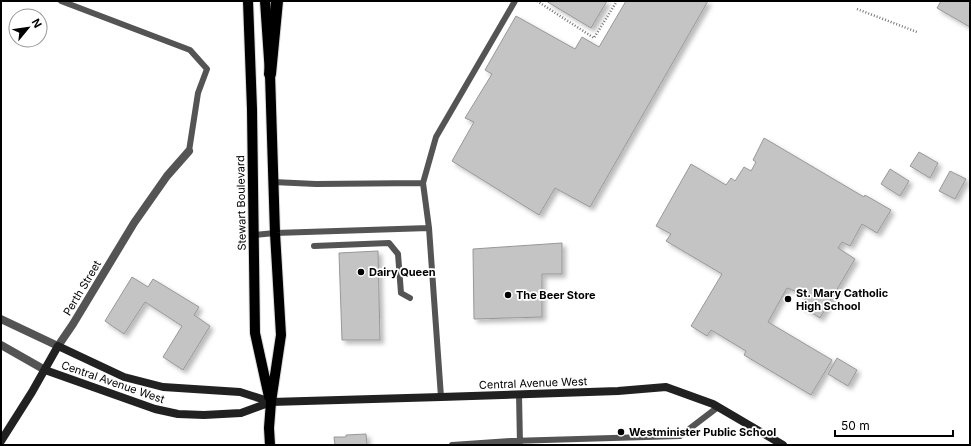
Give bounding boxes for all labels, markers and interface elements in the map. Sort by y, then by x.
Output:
north arrow [8,8,48,48]
text: N [29,16,45,30]
street label: Stewart Boulevard [233,155,249,251]
street label: Perth Street [60,258,104,318]
place label: Dairy Queen [369,265,436,279]
marker: Dairy Queen [356,267,366,277]
place label: St. Mary Catholic High School [796,286,889,313]
place label: The Beer Store [516,288,596,302]
marker: The Beer Store [503,290,513,300]
marker: St. Mary Catholic High School [783,294,793,304]
street label: Central Avenue West [59,358,167,406]
street label: Central Avenue West [479,374,588,392]
scale bar [835,412,953,438]
text: 50 m [841,418,870,433]
place label: Westminister Public School [629,425,776,439]
marker: Westminister Public School [616,427,626,437]

